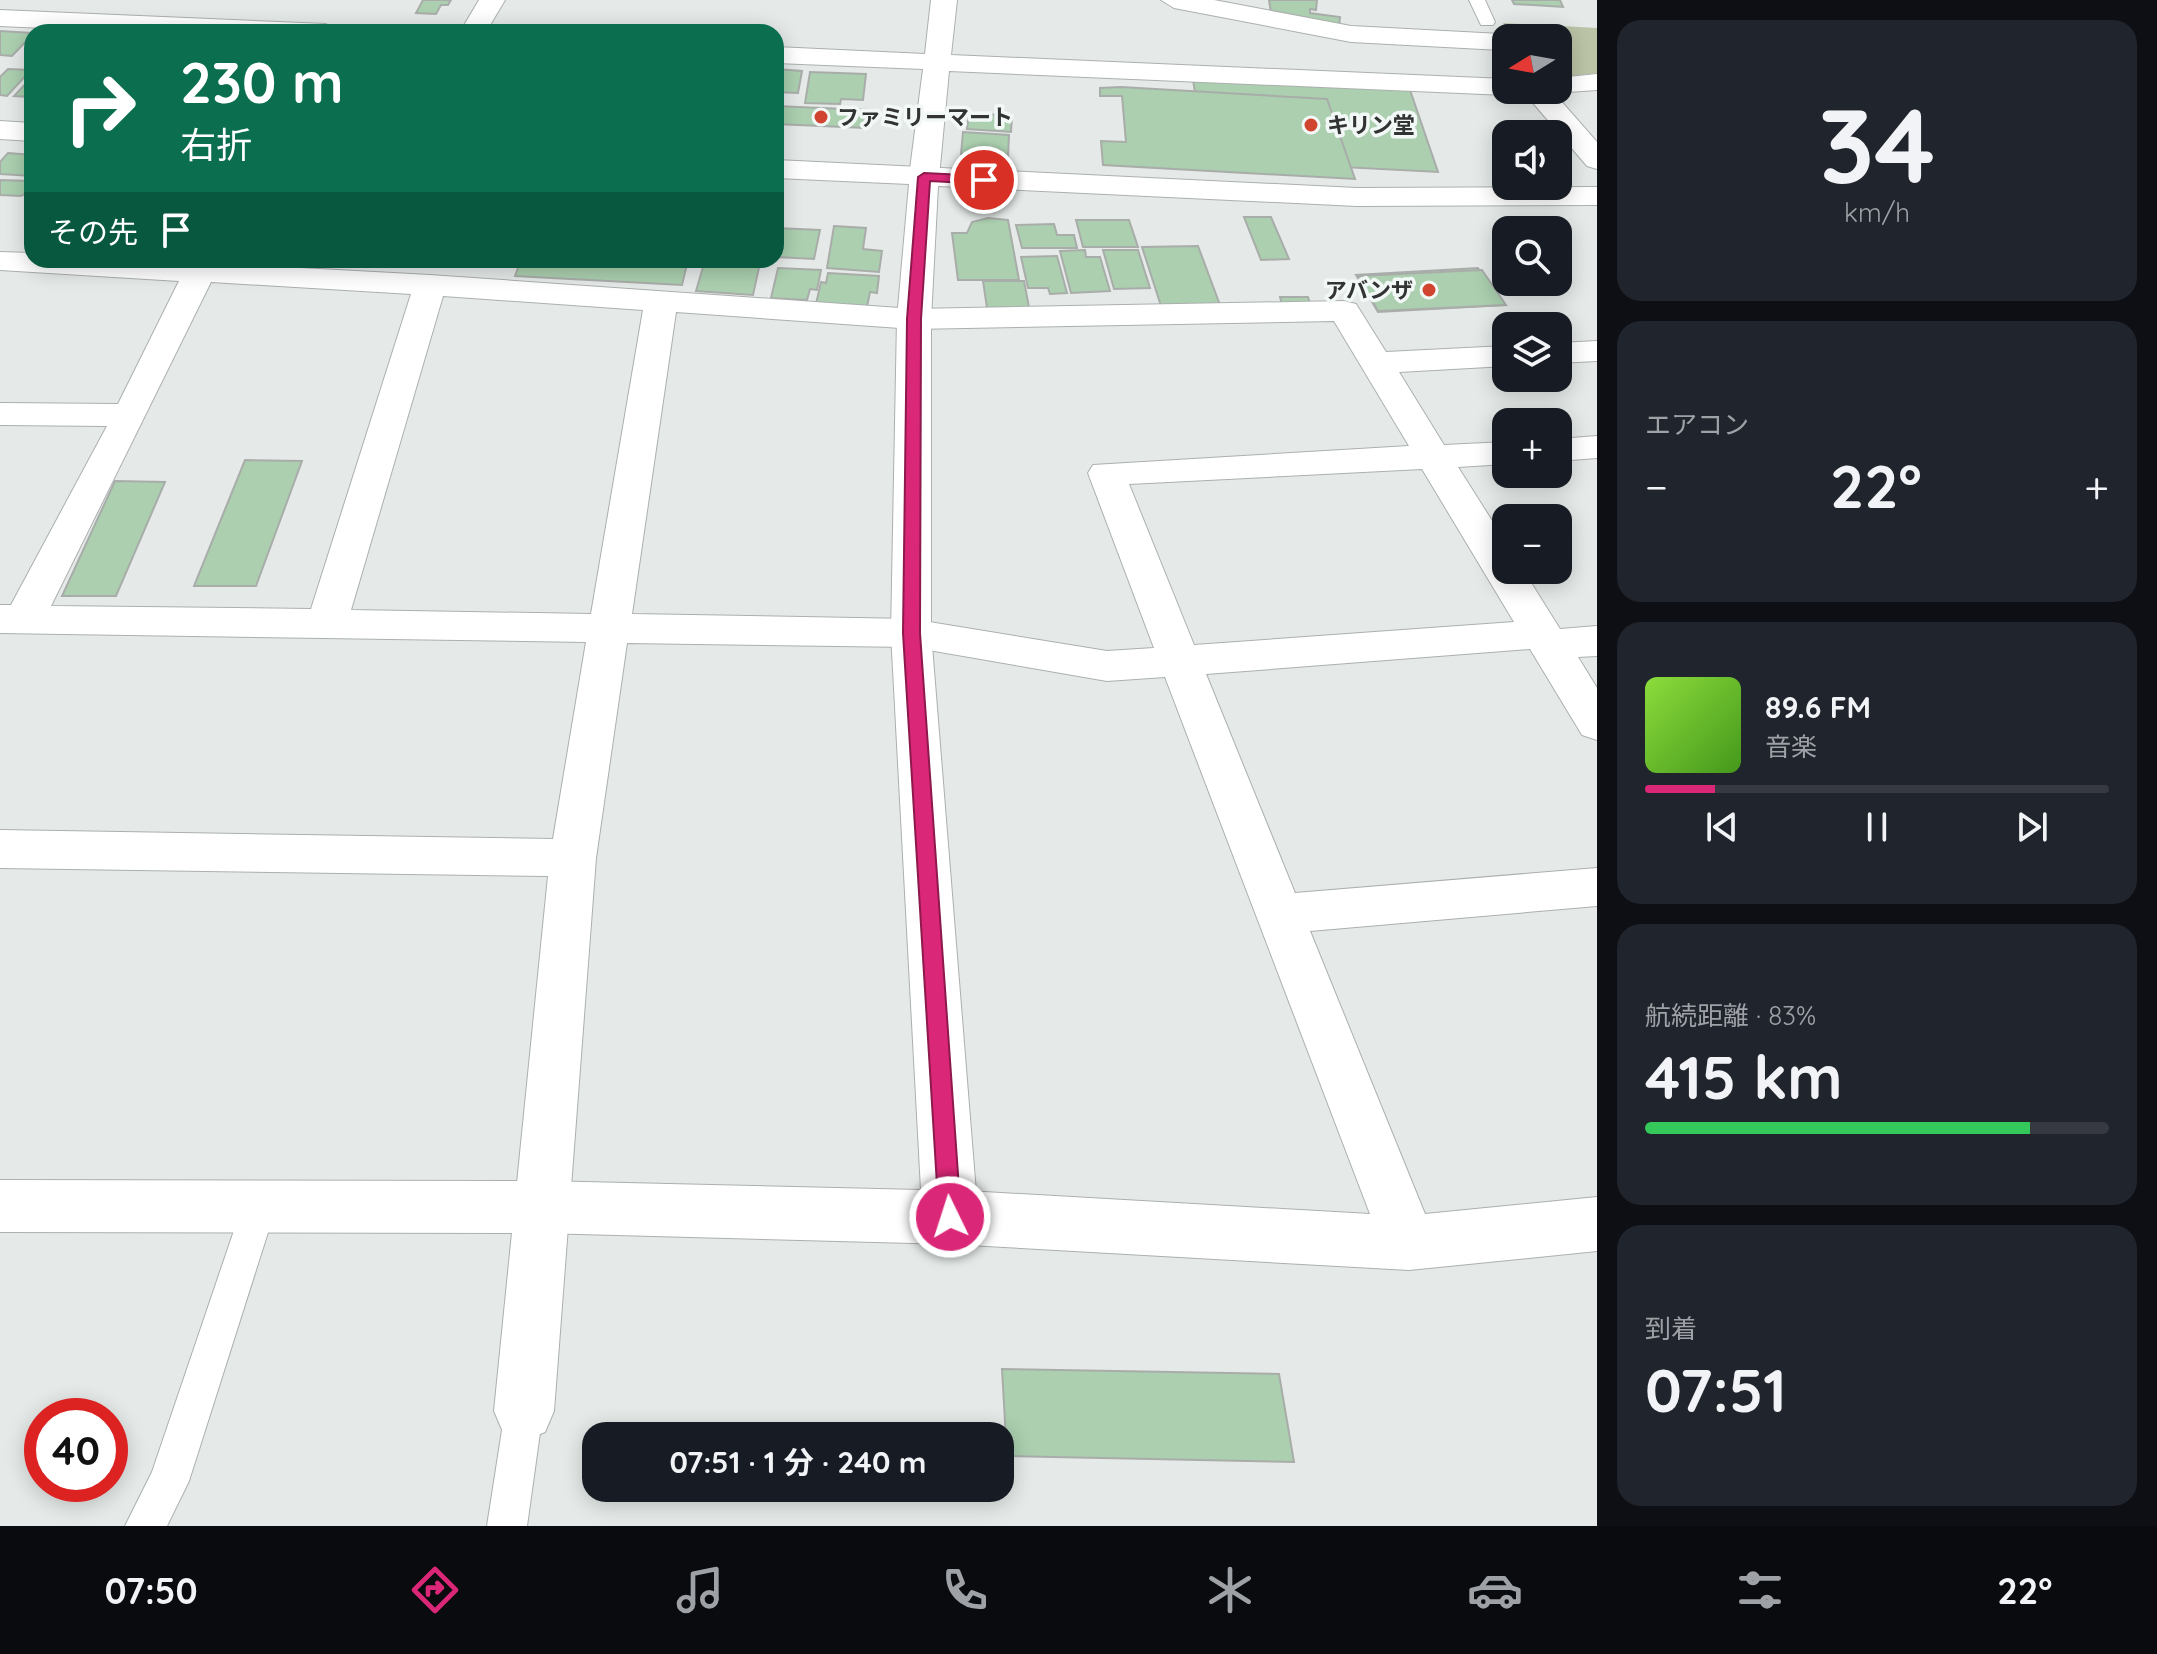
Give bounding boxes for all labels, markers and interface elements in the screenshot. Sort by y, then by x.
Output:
north arrow [1492,24,1572,104]
map controls [1492,24,1572,584]
text: 230 m [180,47,344,117]
icon: right [48,56,152,160]
text: 34 [1818,79,1936,209]
place label: ファミリーマート [837,103,1013,131]
marker: ファミリーマート [812,108,830,126]
place label: キリン堂 [1327,111,1415,139]
marker: キリン堂 [1302,116,1320,134]
button: sound [1492,120,1572,200]
text: 右折 [180,122,252,167]
pin [950,146,1018,214]
icon: arrive [962,158,1006,202]
text: km/h [1844,196,1910,229]
icon: arrive [154,208,198,252]
text: その先 [48,213,138,251]
button: search [1492,216,1572,296]
place label: アバンザ [1325,276,1413,304]
marker: アバンザ [1420,281,1438,299]
button: layers [1492,312,1572,392]
button: + [1492,408,1572,488]
text: エアコン [1645,408,1749,441]
text: 22° [1830,448,1922,523]
text: − [1645,459,1668,514]
text: + [2084,459,2109,514]
button: − [1492,504,1572,584]
text: 89.6 FM [1765,688,1871,726]
text: 音楽 [1765,730,1817,763]
icon: previous [1700,805,1744,849]
icon: pause [1855,805,1899,849]
icon: next [2010,805,2054,849]
text: 航続距離 · 83% [1645,999,1816,1032]
text: 415 km [1645,1039,1843,1114]
position arrow [908,1175,992,1259]
text: 到着 [1645,1312,1697,1345]
text: 07:51 [1645,1352,1787,1427]
speed limit sign: 40 [24,1398,128,1502]
text: 07:51 · 1 分 · 240 m [669,1443,927,1481]
icon: directions [407,1562,463,1618]
icon: music [672,1562,728,1618]
icon: phone [937,1562,993,1618]
icon: climate [1202,1562,1258,1618]
icon: car [1467,1562,1523,1618]
icon: filters [1732,1562,1788,1618]
text: 07:50 [105,1568,198,1613]
text: 22° [1997,1568,2052,1613]

